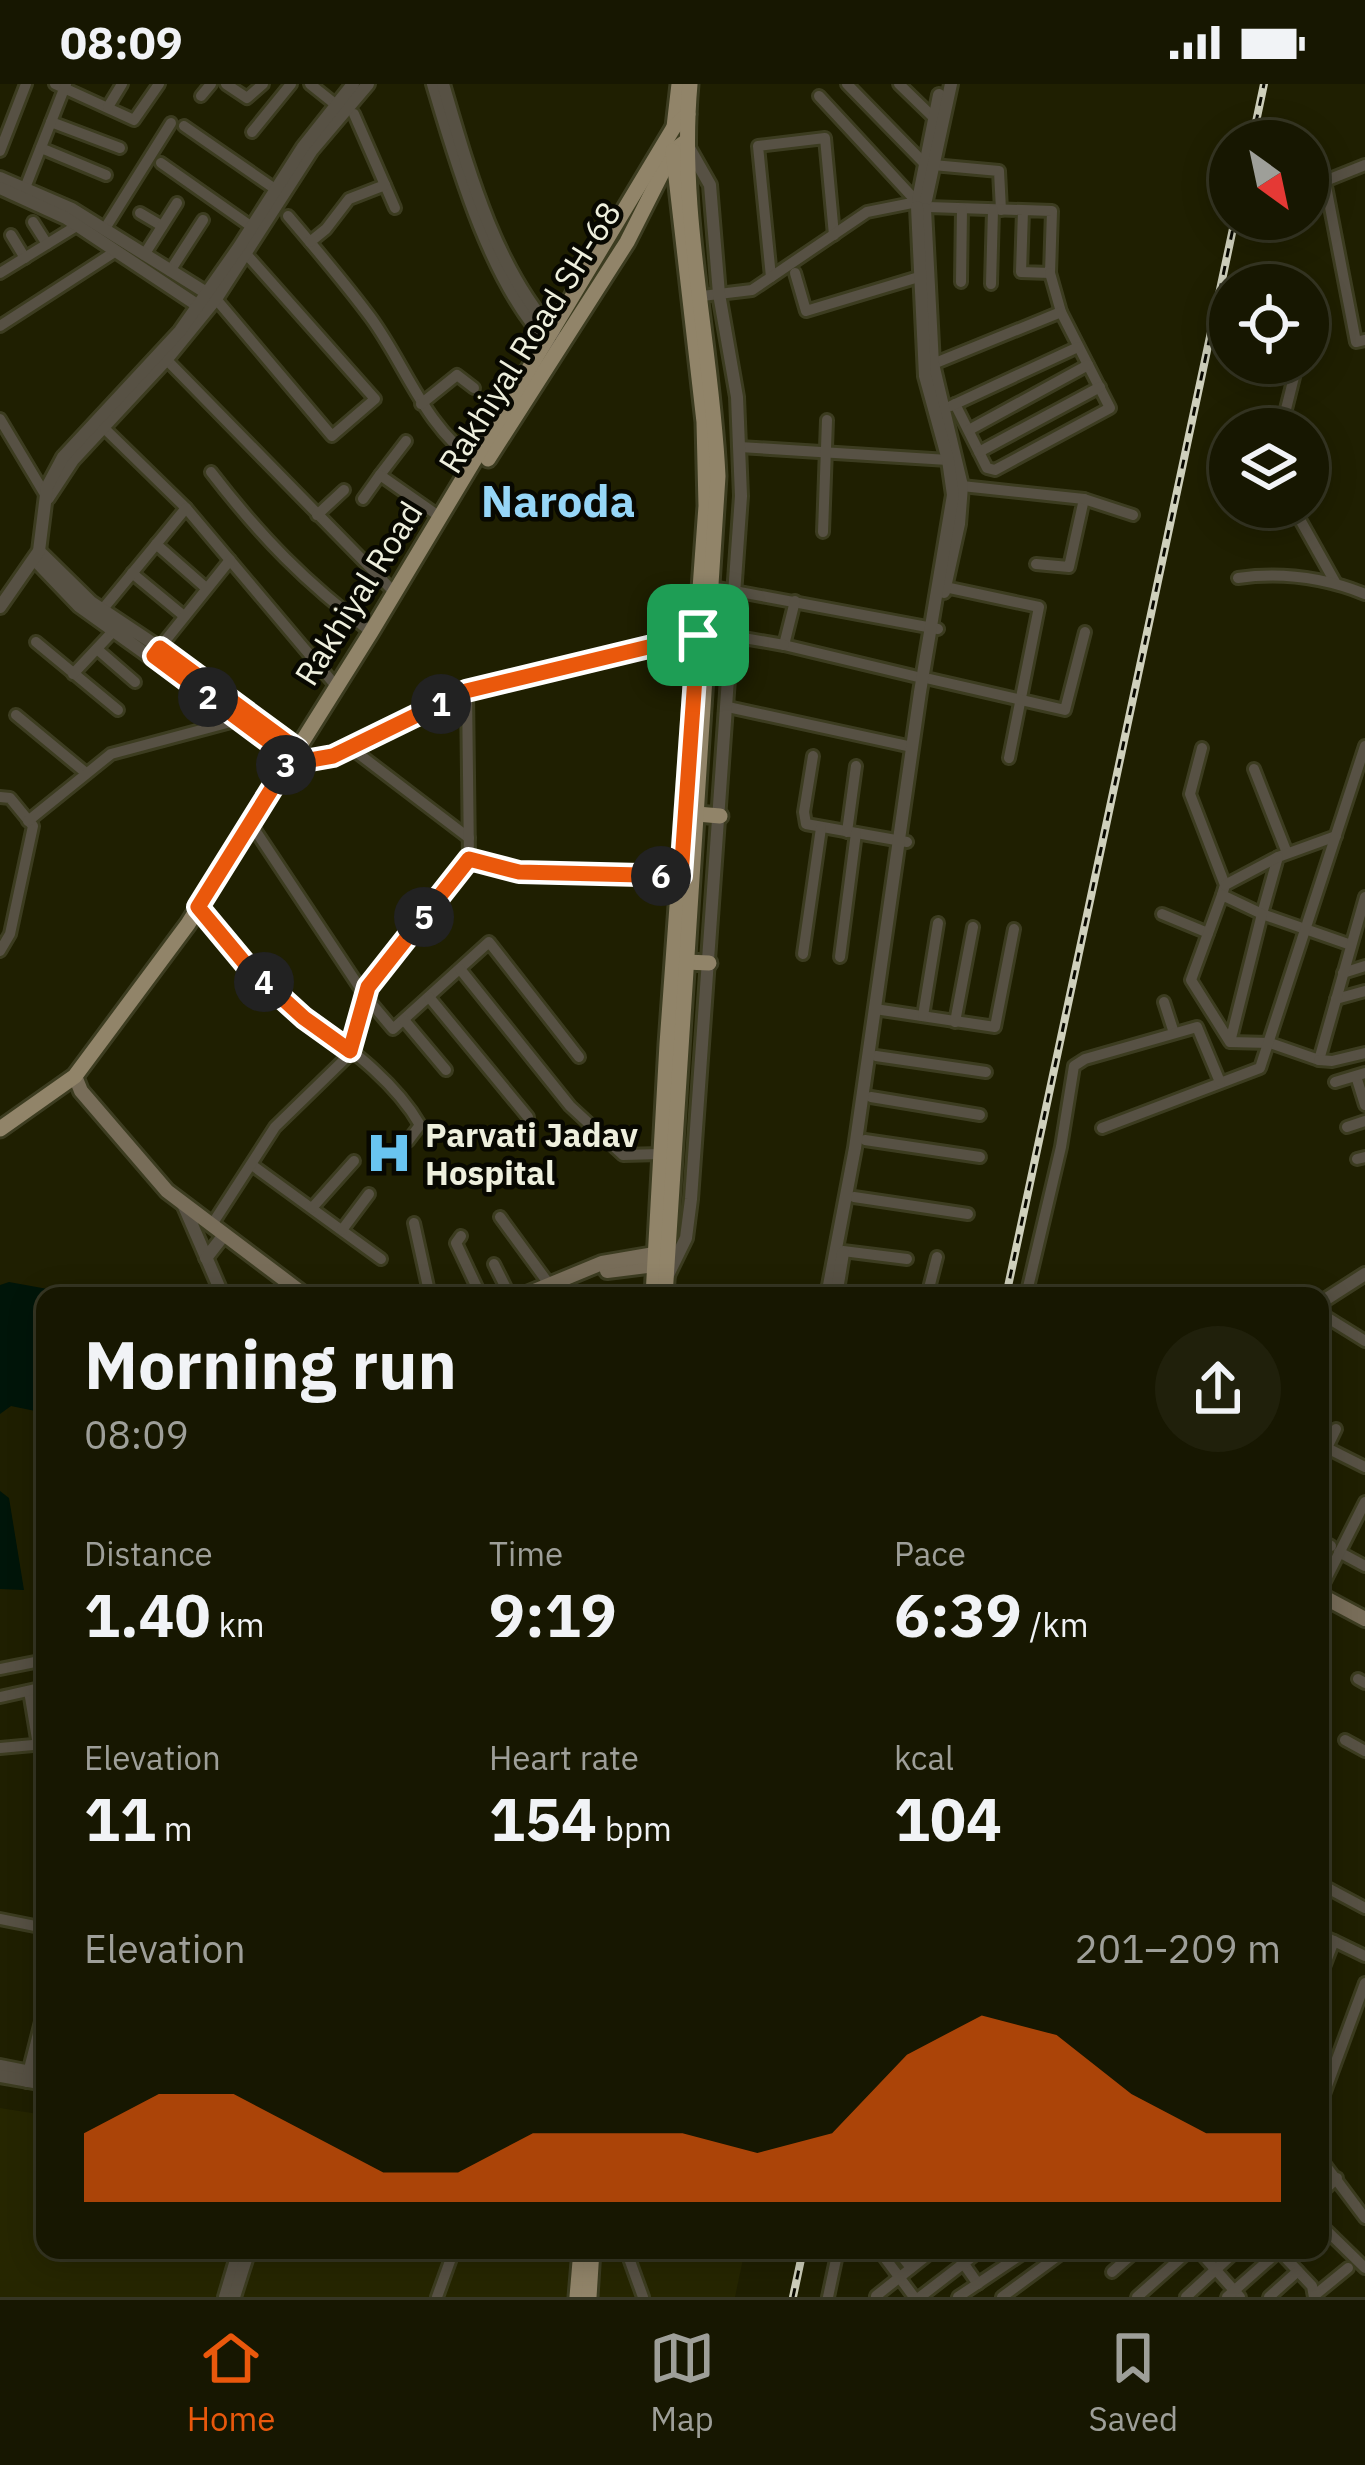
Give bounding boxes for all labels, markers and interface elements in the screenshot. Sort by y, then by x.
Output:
text: 08:09 [60,13,183,71]
north arrow [1209,120,1329,240]
map controls [1209,120,1329,528]
street label: Rakhiyal Road SH-68 [428,193,630,481]
button: locate [1209,264,1329,384]
button: layers [1209,408,1329,528]
district label: Naroda [481,471,635,529]
street label: Rakhiyal Road [284,493,432,693]
pin [647,584,749,686]
icon: arrive [665,602,731,668]
pin: 2 [178,667,238,727]
pin: 1 [411,674,471,734]
text: 2 [198,675,218,718]
text: 1 [431,682,451,725]
pin: 3 [256,735,316,795]
text: 3 [276,743,296,786]
pin: 6 [631,846,691,906]
text: 6 [651,854,671,897]
pin: 5 [394,887,454,947]
text: 5 [414,895,434,938]
pin: 4 [234,952,294,1012]
text: 4 [254,960,274,1003]
place label: Parvati Jadav Hospital [425,1113,638,1194]
hospital icon: Parvati Jadav Hospital [364,1128,414,1178]
text: Morning run [84,1321,457,1407]
button: share [1155,1326,1281,1452]
text: 08:09 [84,1409,189,1460]
text: Distance [84,1532,213,1575]
text: Time [489,1532,563,1575]
text: Pace [894,1532,966,1575]
text: 1.40 [84,1575,211,1654]
text: 9:19 [489,1575,617,1654]
text: 6:39 [894,1575,1022,1654]
text: km [211,1603,265,1646]
text: /km [1022,1603,1088,1646]
text: Elevation [84,1736,221,1779]
text: Heart rate [489,1736,639,1779]
text: kcal [894,1736,954,1779]
text: 11 [84,1779,156,1858]
text: 154 [489,1779,597,1858]
text: 104 [894,1779,1002,1858]
text: m [156,1807,193,1850]
text: bpm [597,1807,672,1850]
text: Elevation [84,1923,246,1974]
text: 201–209 m [1074,1923,1281,1974]
tab: Home [187,2325,275,2440]
tab: Map [649,2325,715,2440]
tab: Saved [1088,2325,1178,2440]

